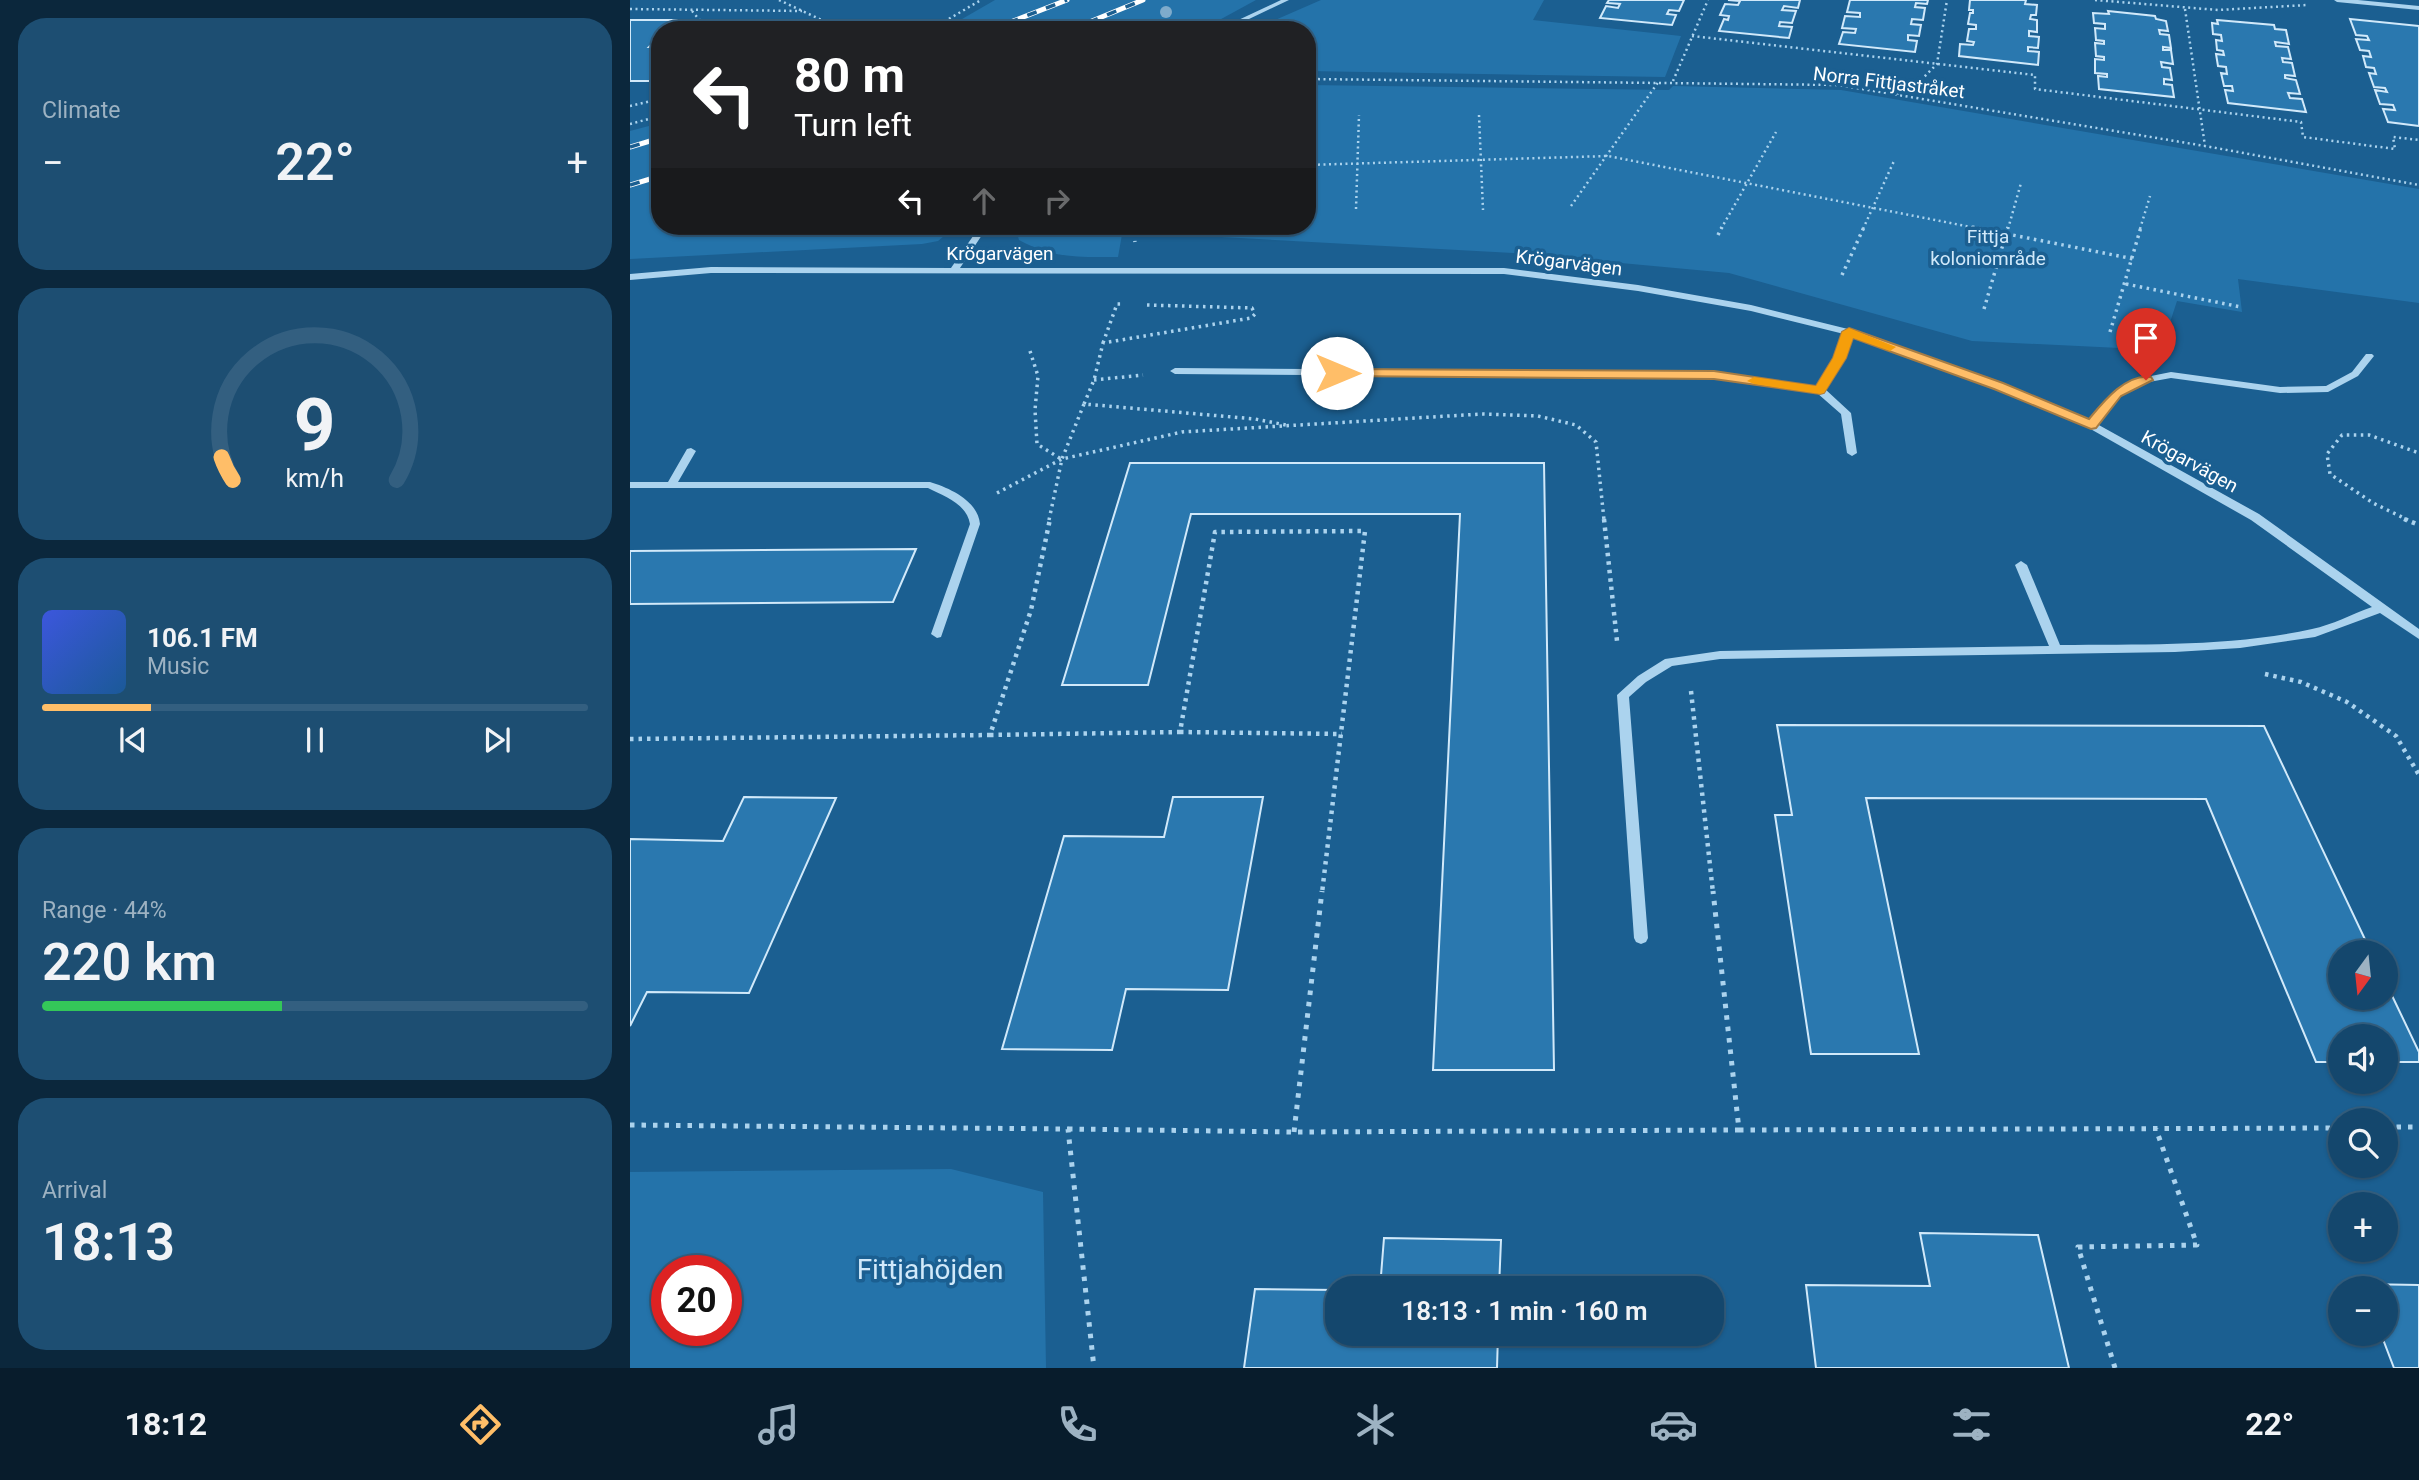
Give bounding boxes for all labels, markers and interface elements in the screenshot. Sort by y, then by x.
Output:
text: 80 m [794,47,905,104]
icon: left [679,49,770,140]
street label: Norra Fittjastråket [1812,62,1966,103]
text: Climate [42,97,121,124]
text: Turn left [794,106,912,144]
text: 22° [275,132,355,193]
text: − [42,141,64,185]
text: + [566,141,588,185]
icon: left [892,182,930,220]
icon: ahead [965,182,1003,220]
icon: right [1038,182,1076,220]
park label: Fittja koloniområde [1930,225,2046,270]
street label: Krögarvägen [946,242,1054,265]
street label: Krögarvägen [1514,245,1624,280]
pin [2116,308,2176,380]
icon: arrive [2127,319,2165,357]
position arrow [1300,336,1374,410]
text: 9 [294,382,336,468]
street label: Krögarvägen [2137,425,2242,497]
text: km/h [286,464,344,493]
text: 106.1 FM [147,623,258,653]
text: Music [147,653,209,680]
icon: previous [114,721,152,759]
icon: pause [296,721,334,759]
icon: next [478,721,516,759]
text: Range · 44% [42,897,167,924]
text: 220 km [42,932,217,993]
north arrow [2328,940,2398,1010]
map controls [2328,940,2398,1346]
button: sound [2328,1024,2398,1094]
button: search [2328,1108,2398,1178]
text: Arrival [42,1177,107,1204]
button: + [2328,1192,2398,1262]
text: 18:13 [42,1212,175,1273]
park label: Fittjahöjden [857,1253,1003,1286]
speed limit sign: 20 [651,1255,742,1346]
button: − [2328,1276,2398,1346]
text: 18:13 · 1 min · 160 m [1401,1296,1648,1326]
icon: directions [456,1400,505,1449]
icon: music [754,1400,803,1449]
icon: phone [1053,1400,1102,1449]
icon: climate [1351,1400,1400,1449]
icon: car [1649,1400,1698,1449]
icon: filters [1947,1400,1996,1449]
text: 18:12 [125,1405,207,1443]
text: 22° [2245,1405,2294,1443]

